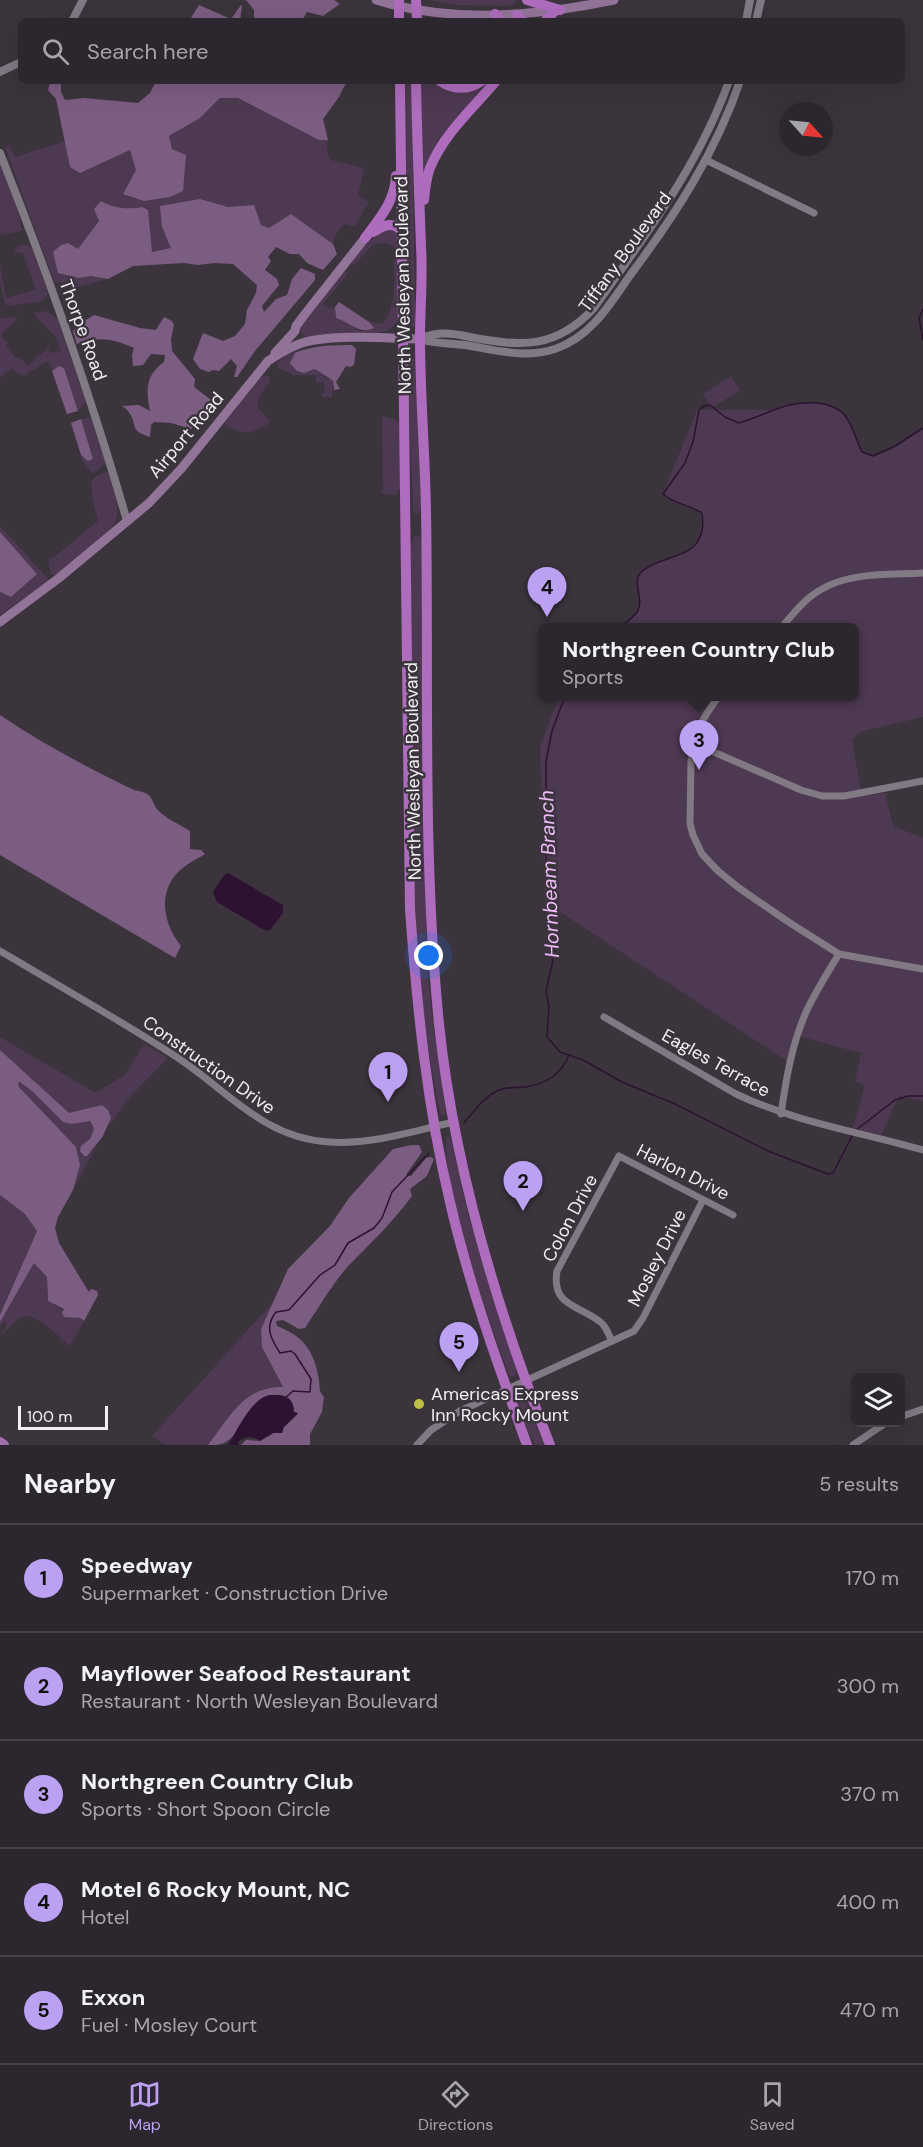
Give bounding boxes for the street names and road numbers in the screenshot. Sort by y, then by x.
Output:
street label: North Wesleyan Boulevard [389,176,417,394]
street label: Tiffany Boulevard [573,187,677,317]
street label: Thorpe Road [54,276,112,384]
street label: Airport Road [143,387,229,483]
street label: North Wesleyan Boulevard [399,662,427,880]
street label: Construction Drive [138,1010,280,1120]
street label: Eagles Terrace [658,1023,774,1103]
street label: Harlon Drive [632,1138,734,1206]
street label: Colon Drive [537,1170,603,1266]
street label: Mosley Drive [622,1205,692,1311]

